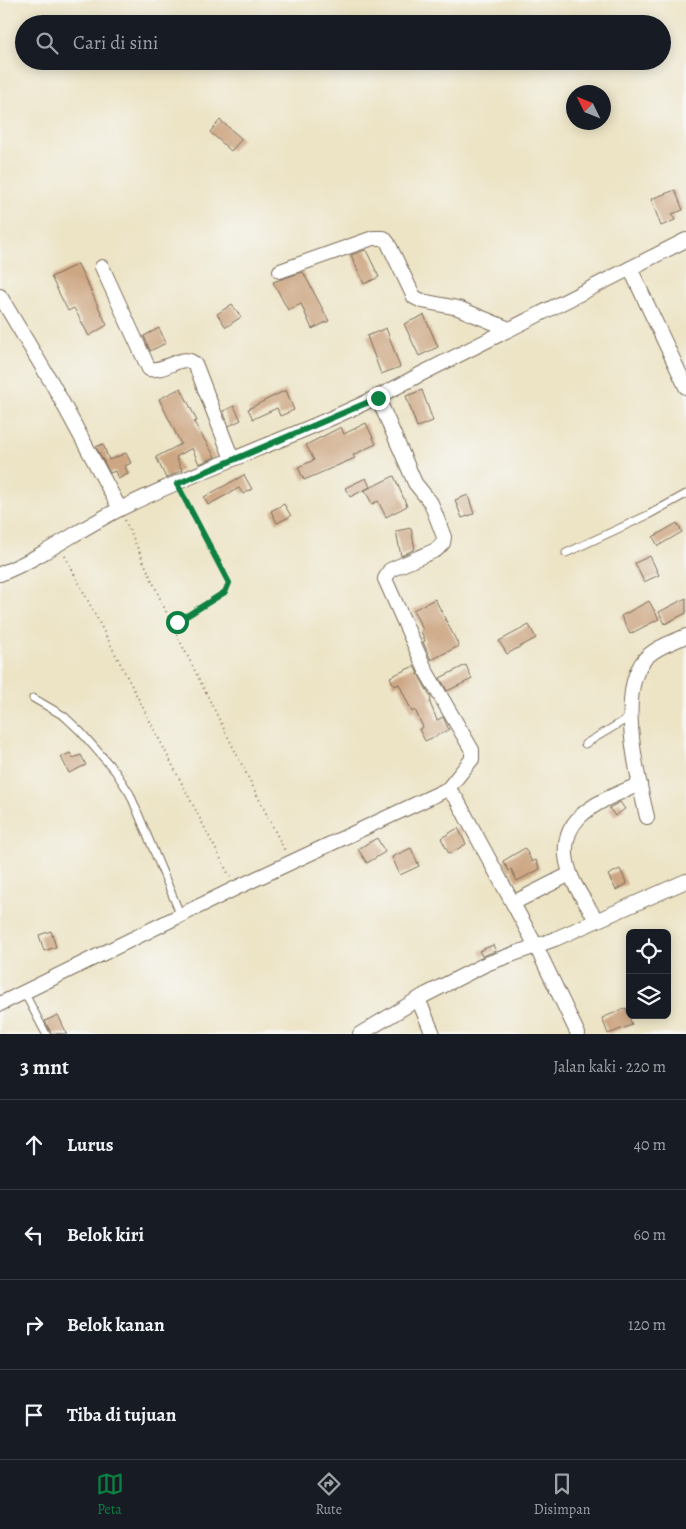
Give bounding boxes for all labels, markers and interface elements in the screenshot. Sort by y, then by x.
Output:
search box [15,15,671,70]
icon: search [33,29,61,57]
text: Cari di sini [73,30,158,56]
north arrow [566,85,611,130]
route end [367,387,390,410]
route start [166,611,189,634]
map controls [626,929,671,1019]
button: locate [626,929,671,974]
button: layers [626,974,671,1019]
text: 3 mnt [20,1053,69,1081]
text: Jalan kaki · 220 m [553,1056,666,1078]
icon: ahead [20,1131,48,1159]
text: Lurus [67,1132,113,1158]
text: 40 m [634,1134,666,1156]
icon: left [20,1221,48,1249]
text: Belok kiri [67,1222,144,1248]
text: 60 m [634,1224,666,1246]
icon: right [20,1311,48,1339]
text: Belok kanan [67,1312,165,1338]
text: 120 m [628,1314,666,1336]
icon: arrive [20,1401,48,1429]
text: Tiba di tujuan [67,1402,176,1428]
tab: Peta [96,1470,124,1519]
tab: Rute [315,1470,343,1519]
tab: Disimpan [534,1470,590,1519]

